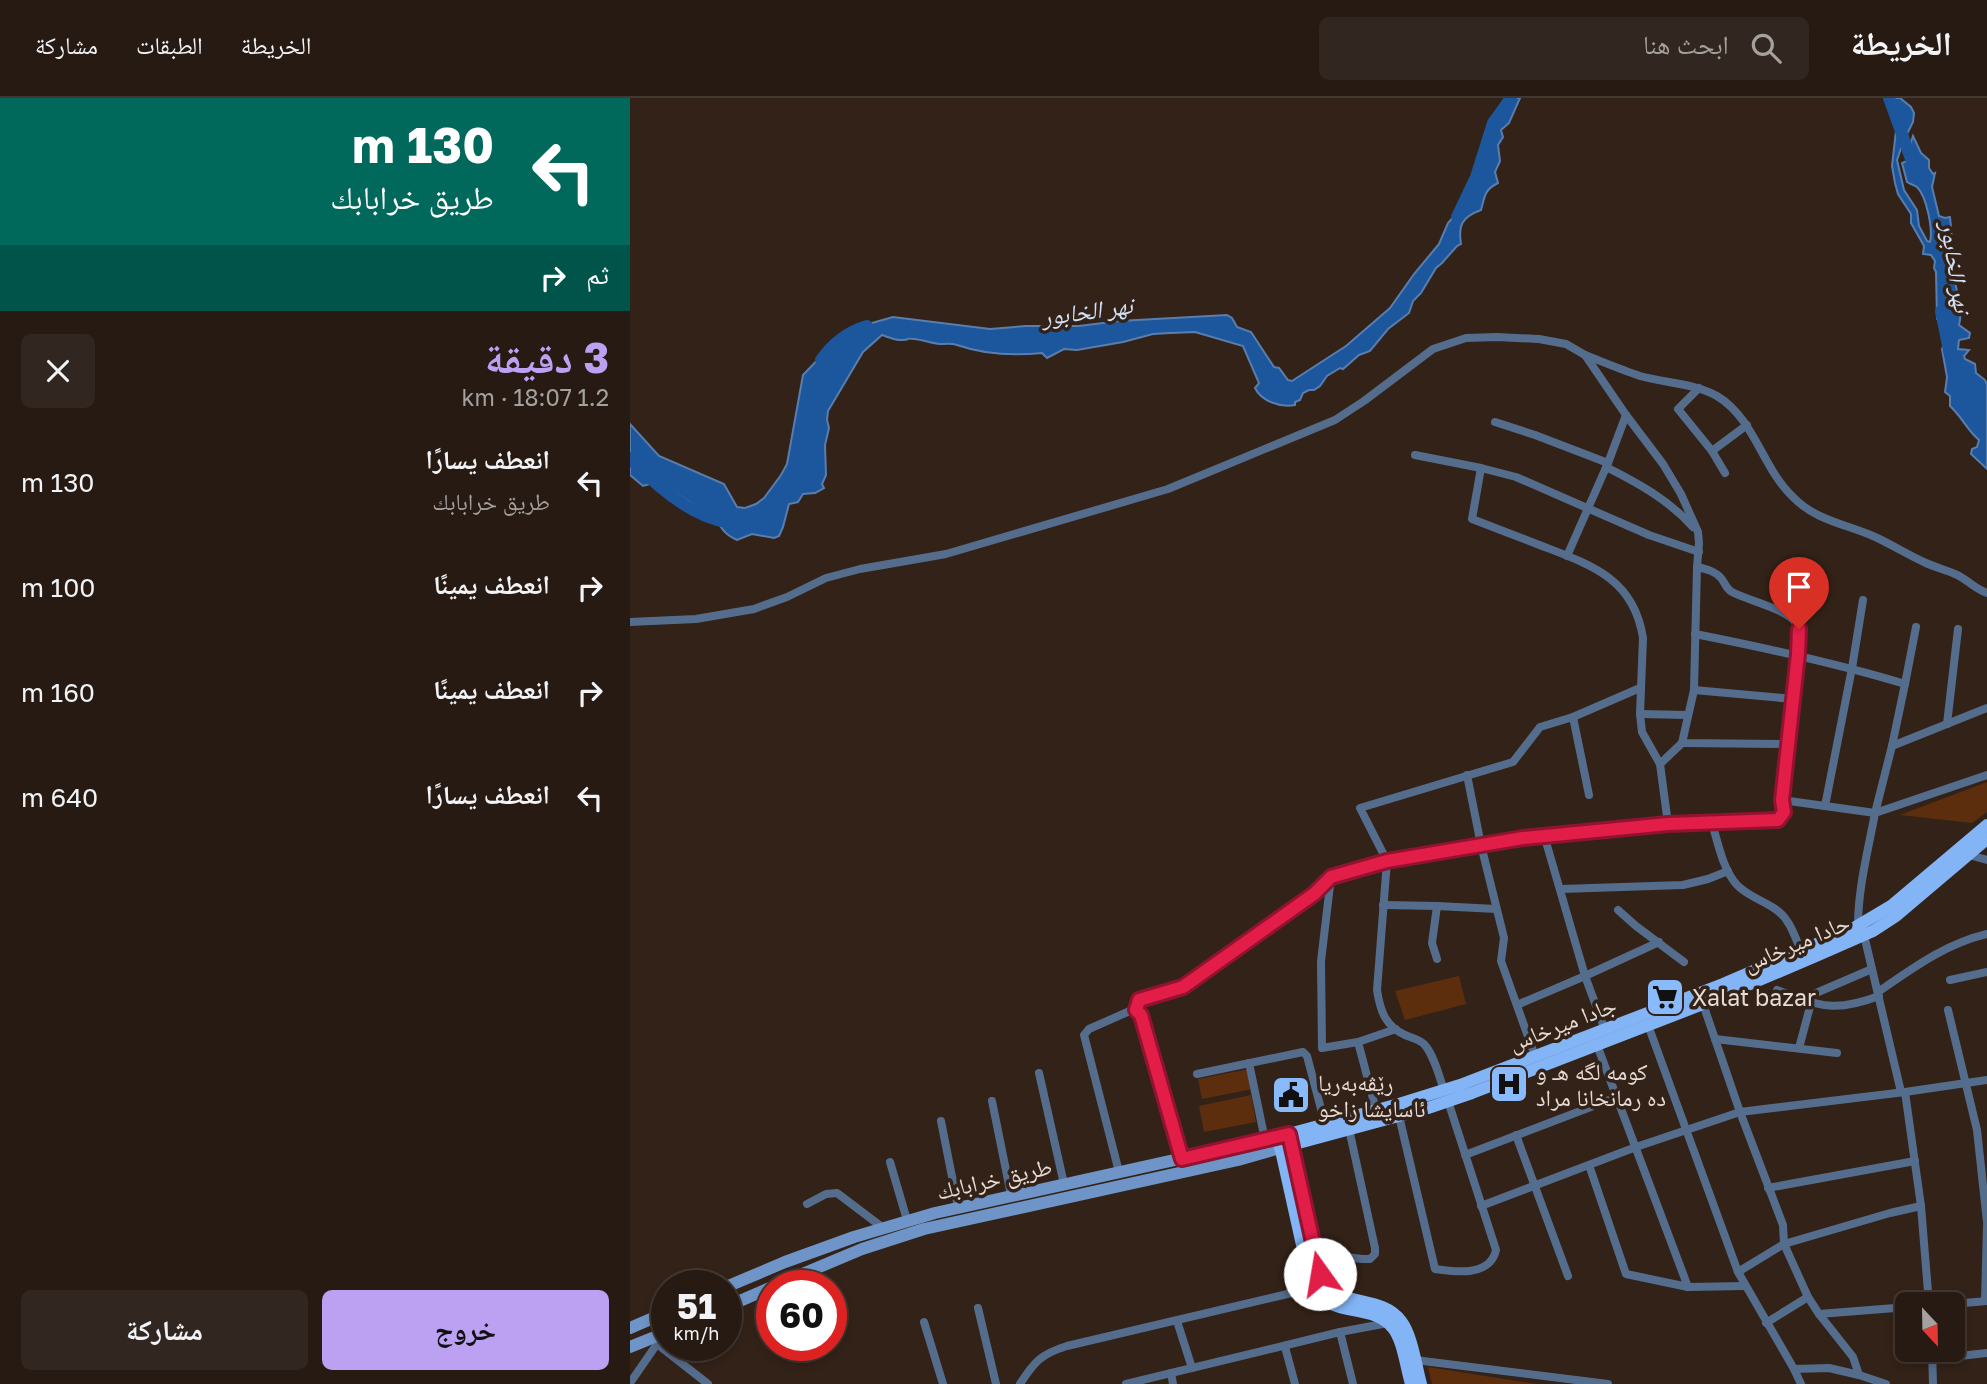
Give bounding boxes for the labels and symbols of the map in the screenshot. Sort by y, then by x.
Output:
water label: نهر الخابور [1934,218,1979,318]
water label: نهر الخابور [1038,289,1138,332]
pin [1769,557,1829,629]
street label: حادا ميرخاس [1739,907,1854,978]
supermarket icon: Xalat bazar [1644,976,1686,1018]
place label: Xalat bazar [1692,983,1816,1011]
street label: جادا ميرخاس [1504,990,1620,1057]
place label: كومه لگه هـ و ده رمانخانا مراد [1536,1057,1666,1111]
hospital icon: كومه لگه هـ و ده رمانخانا مراد [1488,1063,1530,1105]
place label: رێڤه‌به‌ريا ئاسايشا زاخو [1318,1068,1426,1122]
public building icon: رێڤه‌به‌ريا ئاسايشا زاخو [1270,1074,1312,1116]
street label: طريق خرابابك [934,1151,1055,1206]
position arrow [1283,1237,1357,1311]
speed limit sign: 60 [756,1270,847,1361]
north arrow [1895,1292,1965,1362]

